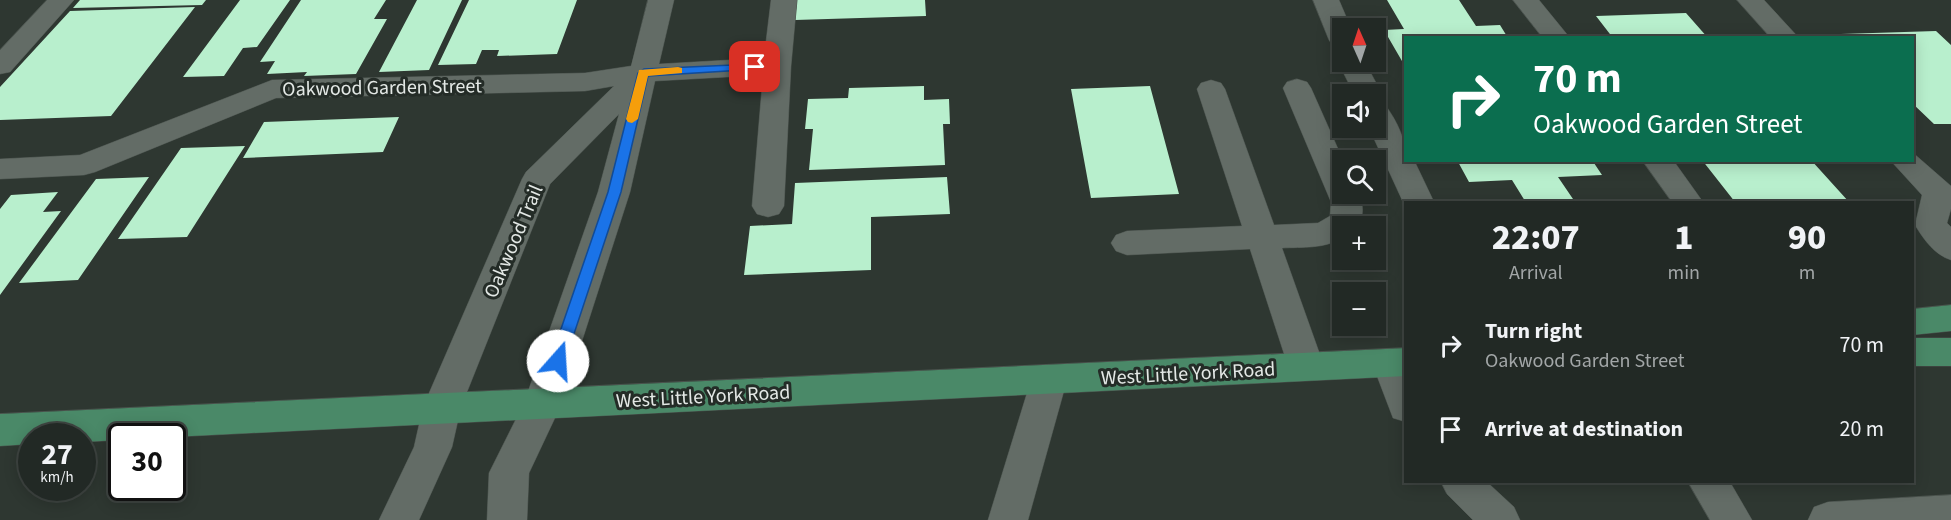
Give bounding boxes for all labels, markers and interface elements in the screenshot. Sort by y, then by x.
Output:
north arrow [1332,18,1386,72]
map controls [1332,18,1386,336]
pin [729,41,780,92]
text: 70 m [1533,49,1622,109]
icon: arrive [738,50,771,83]
icon: right [1434,60,1512,138]
street label: Oakwood Garden Street [282,72,482,104]
button: sound [1332,84,1386,138]
text: Oakwood Garden Street [1533,105,1802,144]
button: search [1332,150,1386,204]
street label: Oakwood Trail [477,180,550,302]
text: 22:07 [1492,212,1580,263]
text: 1 [1674,212,1693,263]
text: 90 [1788,212,1826,263]
button: + [1332,216,1386,270]
text: Arrival [1509,259,1563,287]
text: min [1668,259,1700,287]
text: m [1799,259,1815,287]
button: − [1332,282,1386,336]
text: Turn right [1485,315,1582,347]
position arrow [526,329,590,393]
icon: right [1434,329,1467,362]
text: 70 m [1839,329,1884,361]
text: Oakwood Garden Street [1485,347,1685,375]
street label: West Little York Road [1100,355,1276,393]
street label: West Little York Road [615,378,791,416]
icon: arrive [1434,413,1467,446]
text: Arrive at destination [1485,413,1683,445]
text: 20 m [1839,413,1884,445]
speed limit sign: 30 [108,423,186,501]
text: 27 [41,433,73,476]
text: km/h [40,467,74,488]

